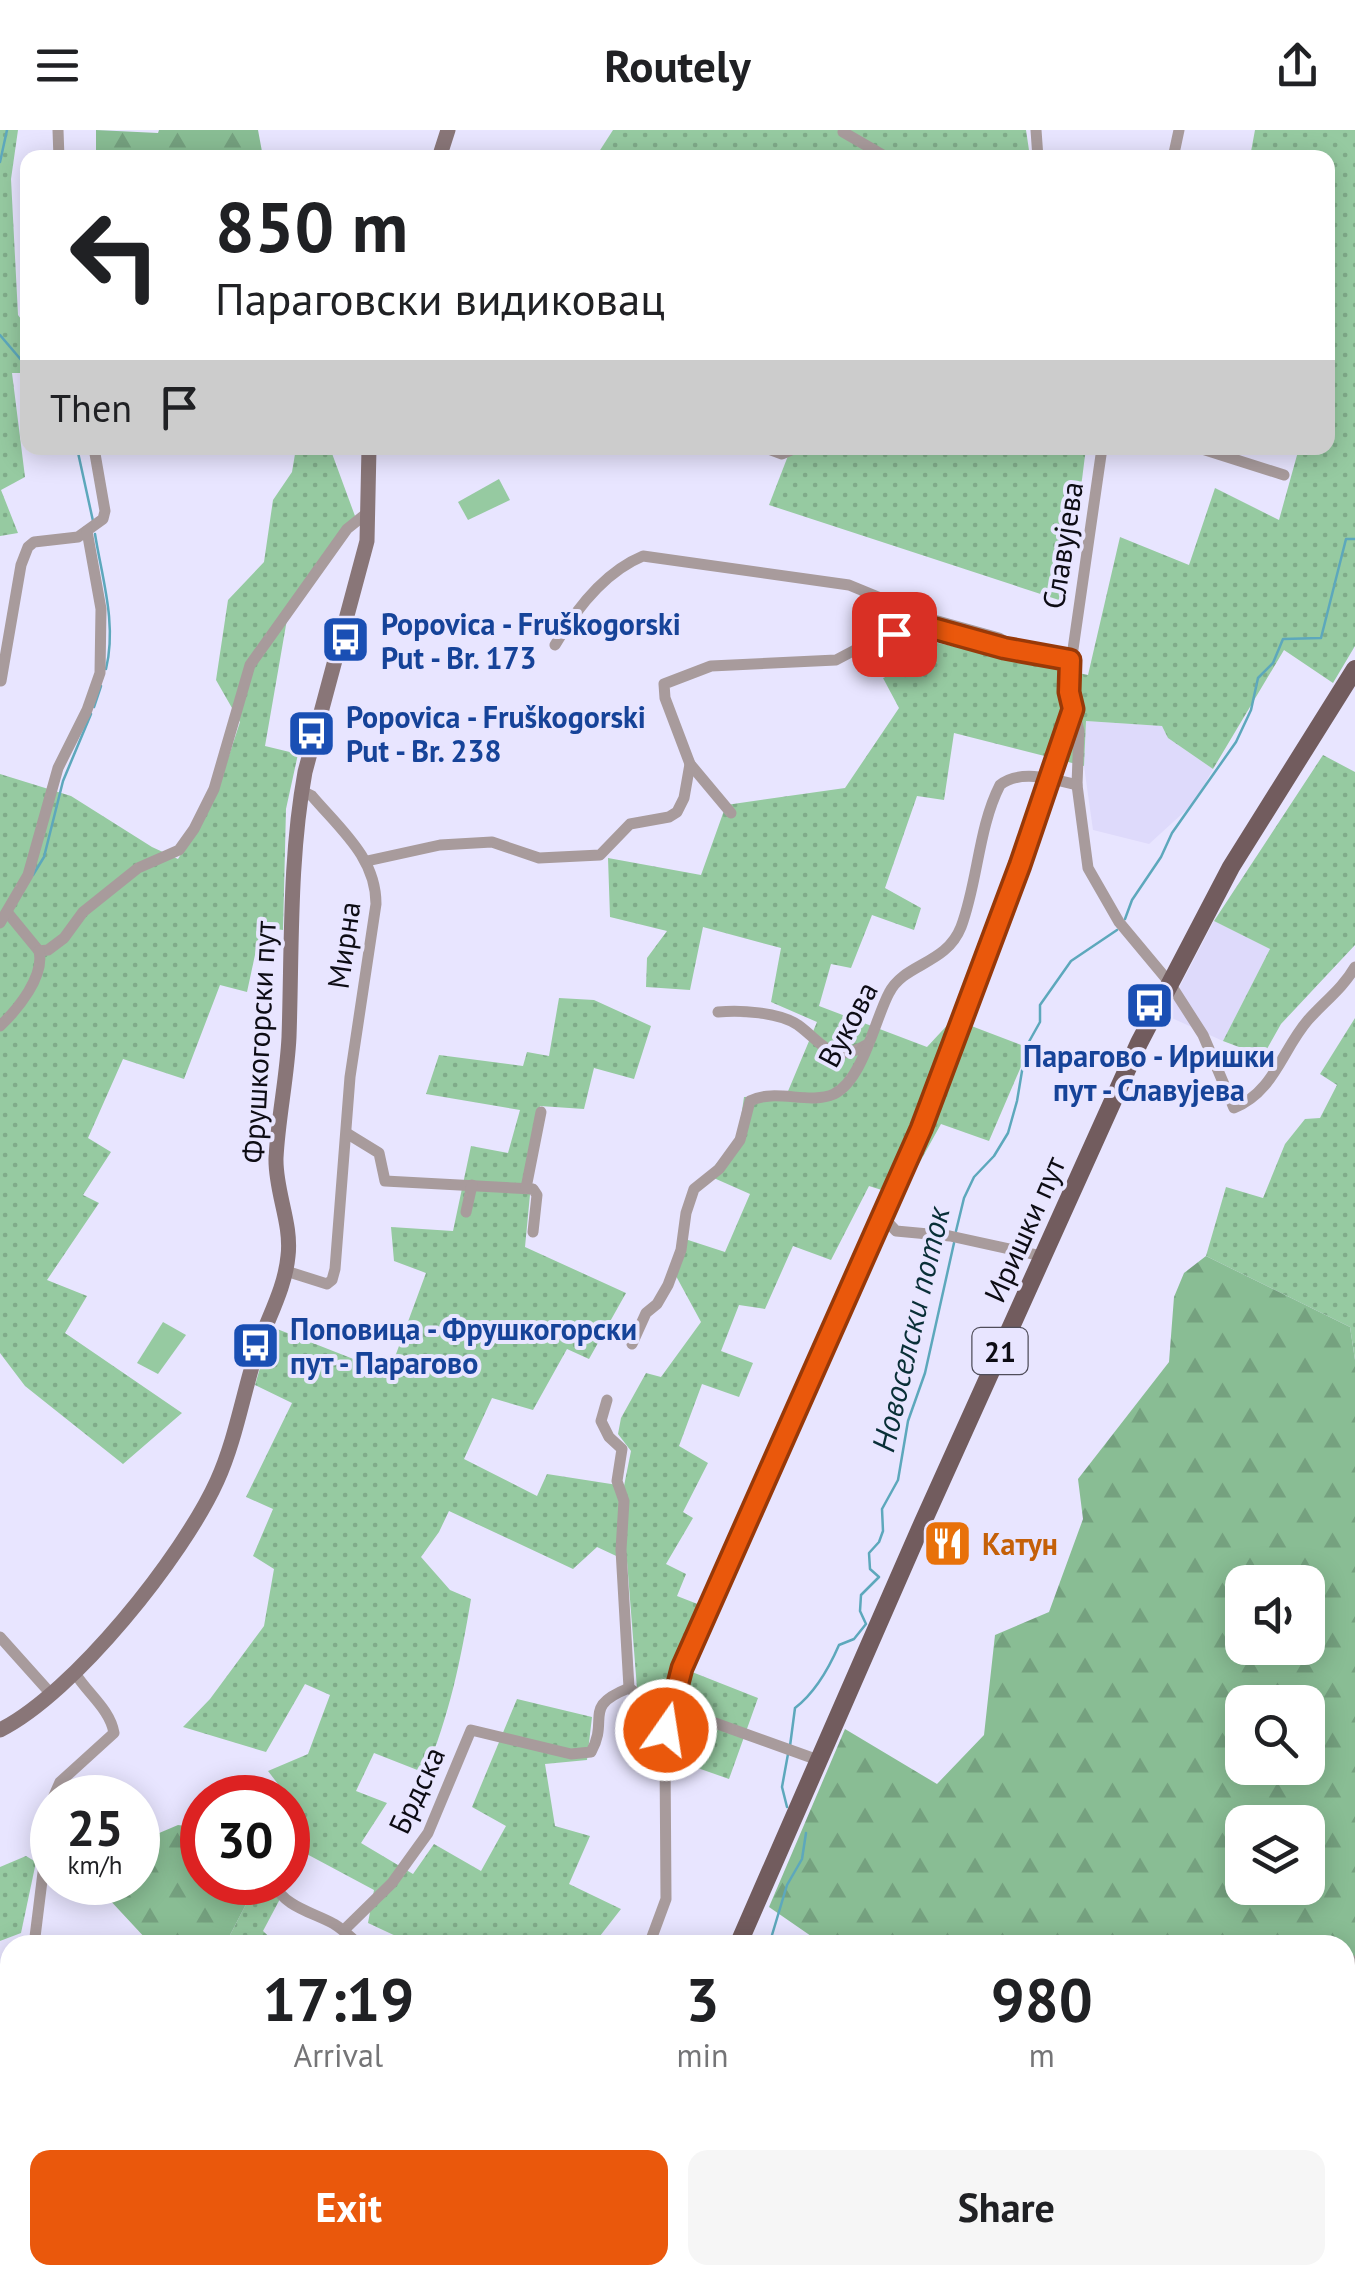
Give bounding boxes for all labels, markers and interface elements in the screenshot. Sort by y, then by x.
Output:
text: Routely [604,36,751,94]
icon: menu [30,38,85,93]
icon: share [1270,38,1325,93]
text: 850 m [215,181,408,271]
icon: left [50,190,180,320]
text: Параговски видиковац [215,269,665,327]
icon: arrive [152,380,207,435]
text: Then [50,383,132,432]
street label: Славујева [1033,479,1091,611]
pin [852,592,937,677]
place label: Popovica - Fruškogorski Put - Br. 173 [381,604,681,677]
icon: arrive [867,607,922,662]
bus stop icon: Popovica - Fruškogorski Put - Br. 173 [320,614,372,666]
place label: Popovica - Fruškogorski Put - Br. 238 [346,697,646,770]
bus stop icon: Popovica - Fruškogorski Put - Br. 238 [285,707,337,759]
street label: Мирна [318,899,368,991]
street label: Фрушкогорски пут [232,920,284,1164]
street label: Вукова [808,974,886,1074]
bus stop icon: Парагово - Иришки пут - Славујева [1123,980,1175,1032]
place label: Парагово - Иришки пут - Славујева [1023,1036,1275,1109]
street label: Иришки пут [974,1150,1074,1308]
water label: Новоселски поток [861,1201,959,1456]
place label: Поповица - Фрушкогорски пут - Парагово [290,1309,637,1382]
bus stop icon: Поповица - Фрушкогорски пут - Парагово [229,1319,281,1371]
road number: 21 [972,1328,1028,1374]
restaurant icon: Катун [921,1517,973,1569]
place label: Катун [982,1524,1058,1563]
map controls [1225,1565,1325,1905]
button: sound [1225,1565,1325,1665]
position arrow [614,1678,718,1782]
button: search [1225,1685,1325,1785]
street label: Брдска [379,1740,453,1840]
speed limit sign: 30 [180,1775,310,1905]
text: 25 [67,1795,123,1860]
button: layers [1225,1805,1325,1905]
text: km/h [68,1849,122,1881]
text: 17:19 [262,1960,414,2038]
text: 3 [686,1960,720,2038]
text: 980 [991,1960,1093,2038]
text: Arrival [293,2034,383,2076]
text: min [677,2034,729,2076]
text: m [1029,2034,1055,2076]
button: Exit [30,2150,668,2265]
button: Share [688,2150,1325,2265]

